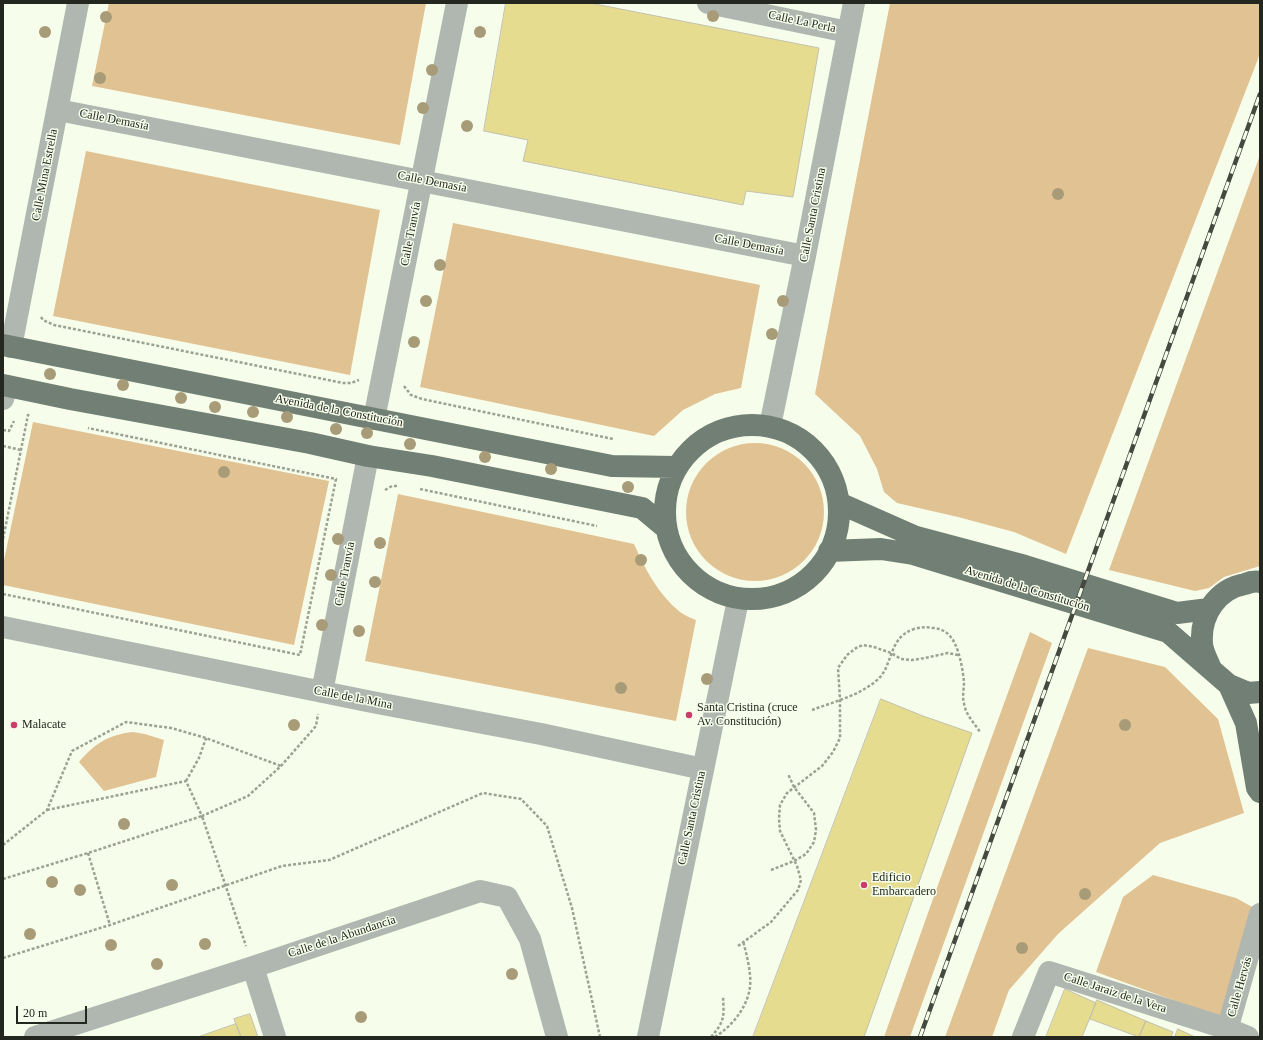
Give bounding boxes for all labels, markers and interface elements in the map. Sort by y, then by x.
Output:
street label: Calle La Perla [767,8,837,36]
street label: Calle Demasía [78,106,150,134]
street label: Calle Mina Estrella [29,128,61,222]
street label: Calle Santa Cristina [797,167,829,263]
street label: Calle Demasía [396,168,468,196]
street label: Calle Tranvía [398,201,424,267]
street label: Calle Demasía [713,231,785,259]
street label: Avenida de la Constitución [274,392,404,430]
street label: Calle Tranvía [332,541,358,607]
street label: Avenida de la Constitución [963,563,1091,615]
street label: Calle de la Mina [313,683,393,713]
place label: Santa Cristina (cruce Av. Constitución) [697,701,798,729]
marker: Santa Cristina (cruce Av. Constitución) [684,710,694,720]
place label: Malacate [22,718,66,732]
marker: Malacate [9,720,19,730]
street label: Calle Santa Cristina [675,770,709,866]
place label: Edificio Embarcadero [872,871,936,899]
marker: Edificio Embarcadero [859,880,869,890]
street label: Calle de la Abundancia [286,913,398,961]
street label: Calle Hervás [1224,955,1256,1019]
street label: Calle Jaraiz de la Vera [1062,970,1168,1016]
scale bar [18,998,89,1024]
text: 20 m [23,1006,47,1020]

